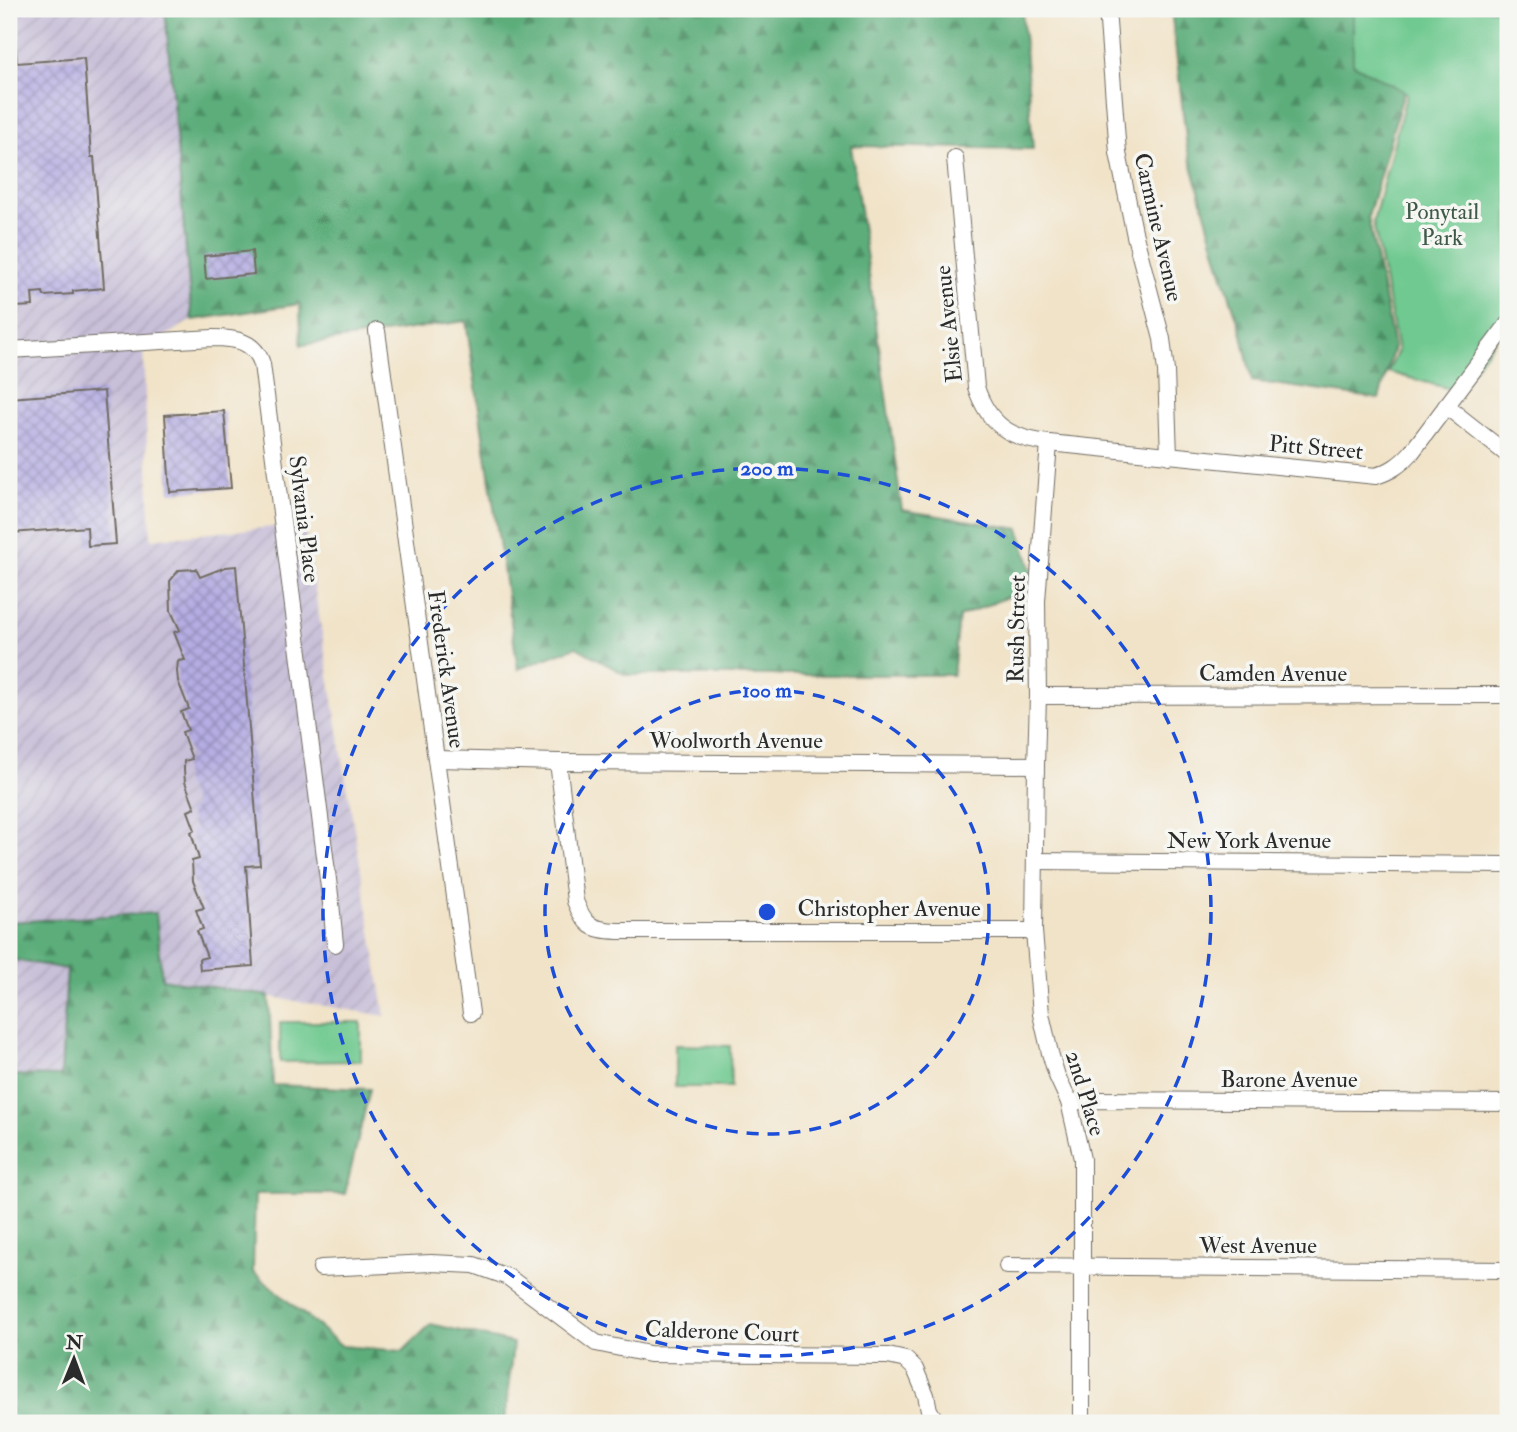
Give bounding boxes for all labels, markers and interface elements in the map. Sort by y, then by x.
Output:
street label: Carmine Avenue [1127,150,1190,305]
park label: Ponytail Park [1405,197,1479,252]
street label: Elsie Avenue [928,264,969,384]
street label: Pitt Street [1268,429,1364,466]
street label: Sylvania Place [282,454,327,585]
text: 200 m [741,455,794,482]
street label: Rush Street [1001,575,1032,683]
street label: Frederick Avenue [421,588,472,750]
street label: Camden Avenue [1199,659,1347,688]
text: 100 m [742,677,793,704]
street label: Woolworth Avenue [648,726,823,755]
street label: New York Avenue [1167,826,1332,855]
street label: Christopher Avenue [797,894,981,924]
centre of rings [755,900,779,924]
street label: 2nd Place [1059,1047,1112,1139]
street label: Barone Avenue [1221,1065,1358,1094]
street label: West Avenue [1198,1231,1317,1260]
street label: Calderone Court [644,1314,800,1349]
north arrow [38,1324,108,1394]
text: N [65,1331,84,1355]

